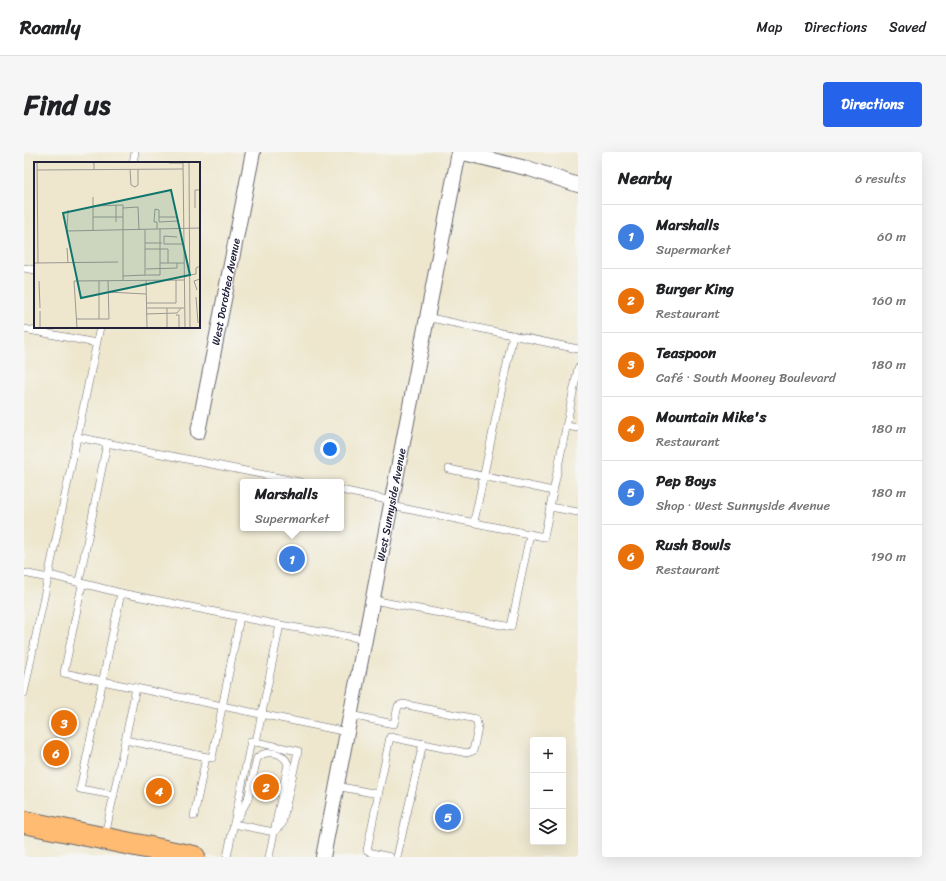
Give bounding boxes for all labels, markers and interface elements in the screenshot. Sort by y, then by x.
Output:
text: Roamly [20,11,80,44]
text: Map [756,15,782,40]
text: Directions [804,15,867,40]
text: Saved [889,15,926,40]
text: Find us [24,80,111,129]
button: Directions [823,82,922,127]
inset map [34,162,200,328]
text: Nearby [618,163,672,193]
text: 6 results [855,167,906,190]
text: Marshalls [656,212,719,238]
text: 1 [628,225,634,248]
text: 60 m [877,225,906,248]
street label: West Dorothea Avenue [206,236,245,347]
text: Supermarket [656,238,731,261]
text: Burger King [656,276,734,302]
text: 2 [627,289,635,312]
text: 160 m [871,289,906,312]
text: Restaurant [656,302,720,325]
text: Teaspoon [656,340,716,366]
text: 3 [627,353,635,376]
text: 180 m [871,353,906,376]
text: Café · South Mooney Boulevard [656,366,836,389]
text: Mountain Mike's [656,404,766,430]
text: 4 [627,417,635,440]
text: 180 m [871,417,906,440]
text: Restaurant [656,430,720,453]
your location [320,439,340,459]
street label: West Sunnyside Avenue [371,446,411,563]
text: Pep Boys [656,468,716,494]
popup [240,479,344,531]
text: Marshalls [255,481,318,507]
text: 5 [627,481,635,504]
text: 180 m [871,481,906,504]
text: Shop · West Sunnyside Avenue [656,494,830,517]
text: Supermarket [255,507,329,530]
text: Rush Bowls [656,532,731,558]
pin: 1 [279,544,305,574]
text: 6 [627,545,635,568]
text: 190 m [871,545,906,568]
text: Restaurant [656,558,720,581]
pin: 3 [51,708,77,738]
map controls [530,737,566,845]
button: + [530,737,566,773]
pin: 6 [43,738,69,768]
pin: 2 [253,772,279,802]
button: − [530,773,566,809]
pin: 4 [146,776,172,806]
pin: 5 [435,802,461,832]
button: layers [530,809,566,845]

